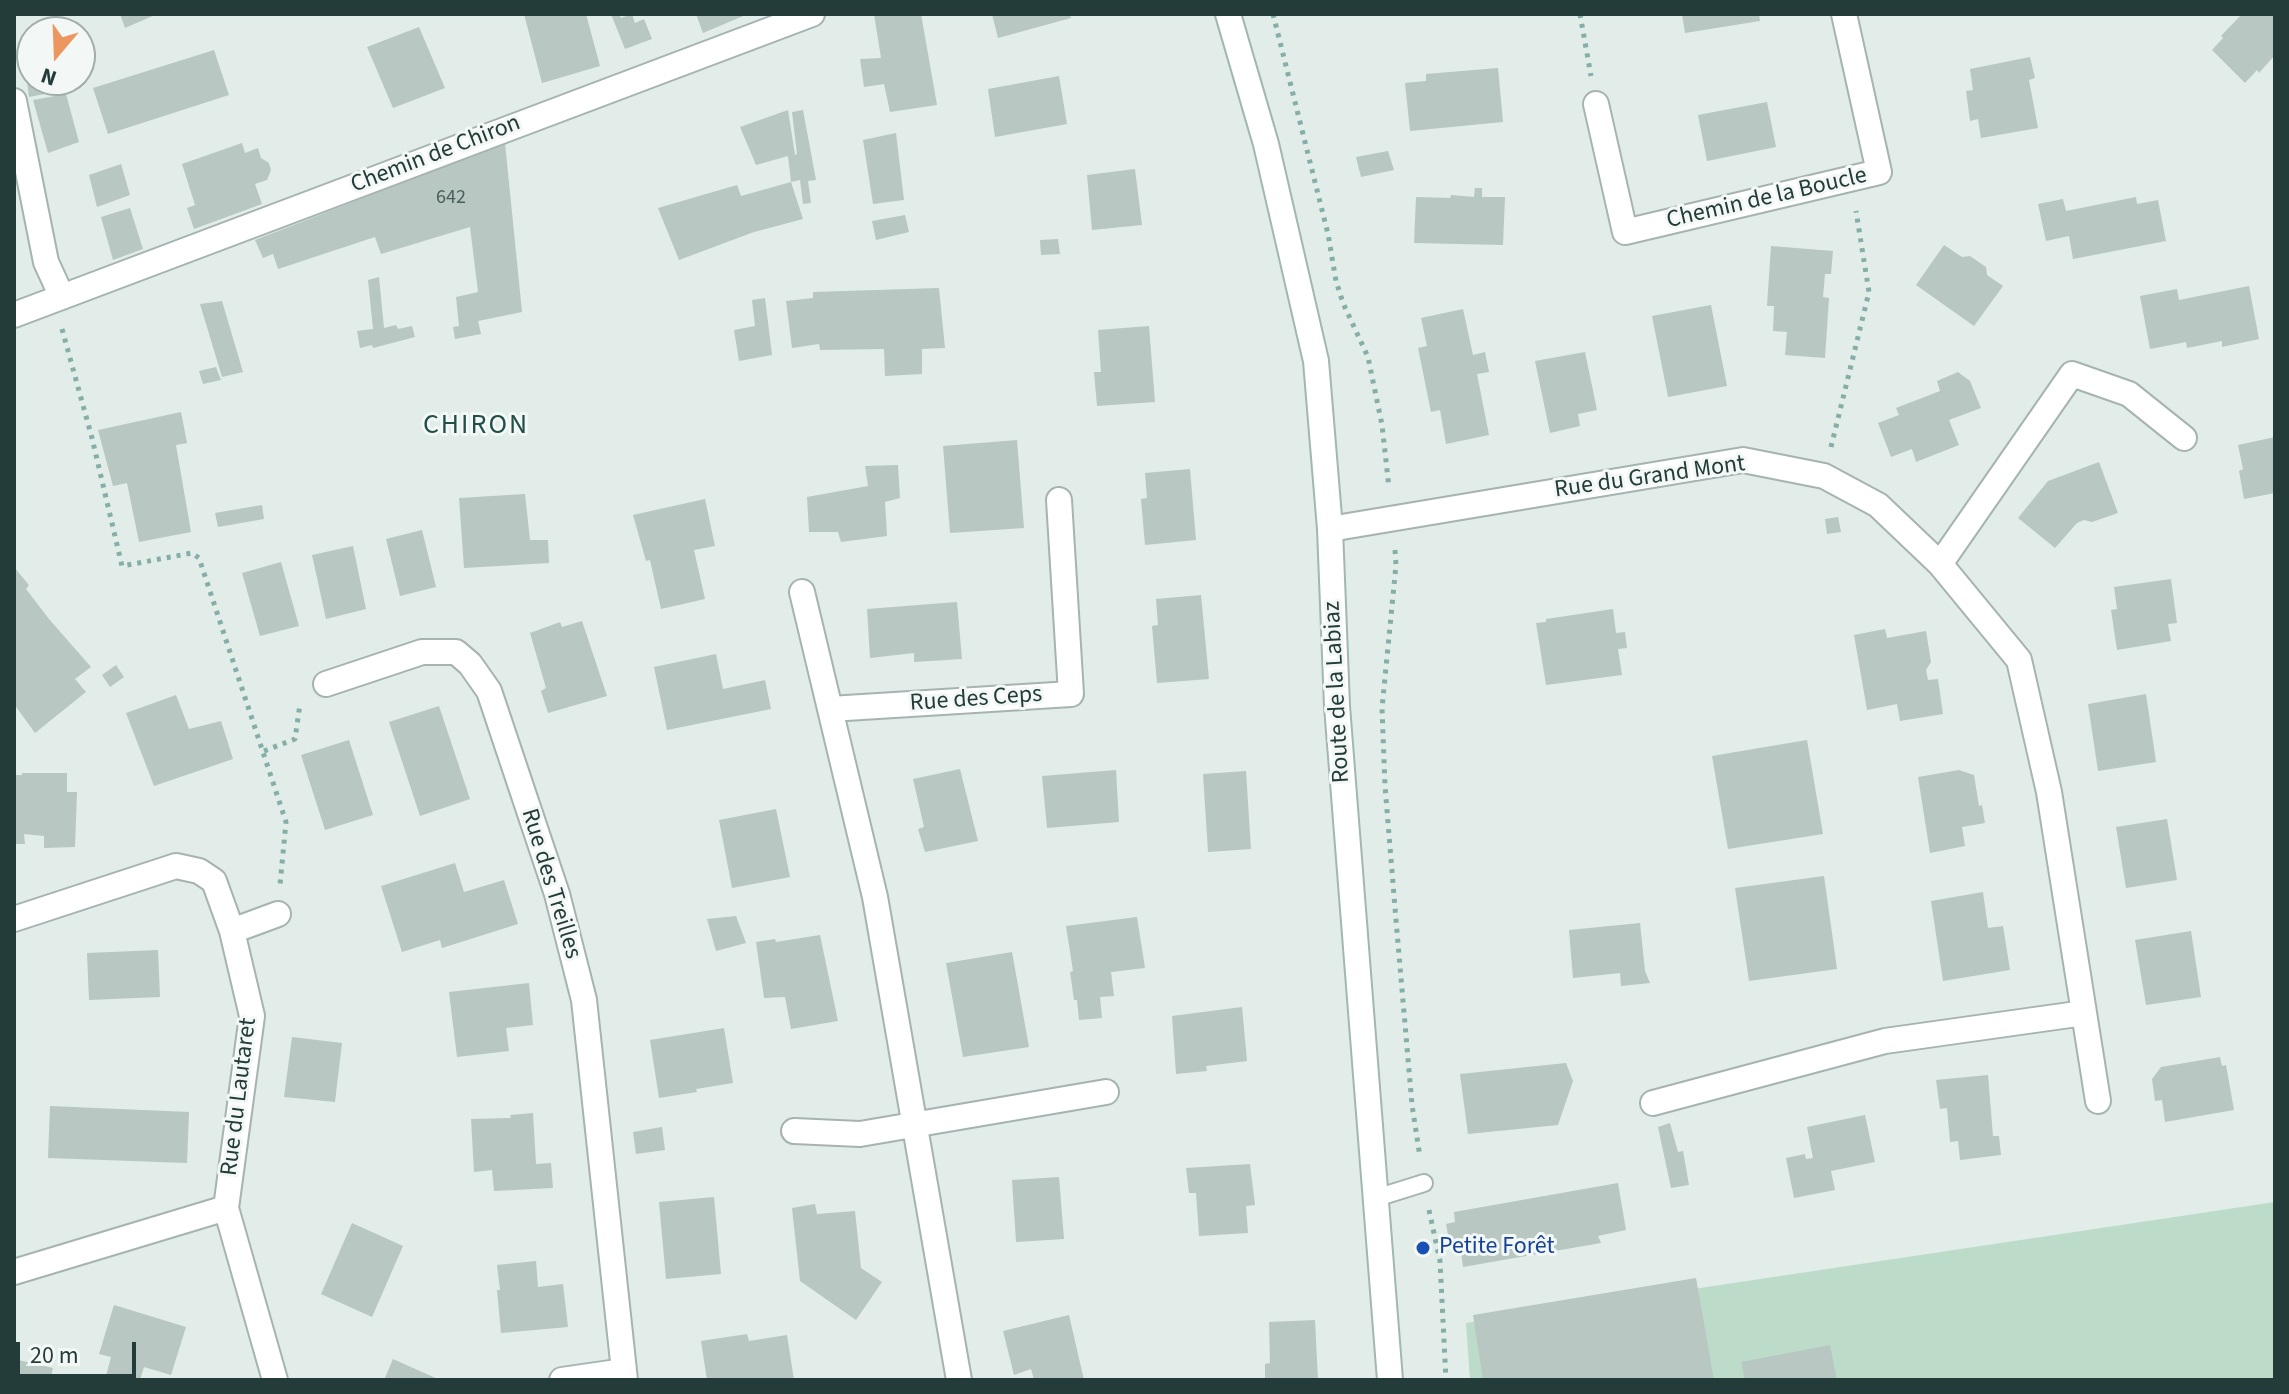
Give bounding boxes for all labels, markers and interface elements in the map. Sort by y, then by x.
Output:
north arrow [16,16,96,96]
text: N [37,59,61,94]
street label: Chemin de Chiron [347,109,525,201]
street label: Chemin de la Boucle [1664,162,1870,236]
house number: 642 [436,187,466,211]
district label: CHIRON [423,410,529,444]
street label: Rue du Grand Mont [1553,450,1747,506]
street label: Route de la Labiaz [1319,600,1357,784]
street label: Rue des Ceps [909,681,1043,719]
street label: Rue des Treilles [514,806,586,962]
street label: Rue du Lautaret [216,1016,264,1178]
place label: Petite Forêt [1439,1234,1555,1262]
marker: Petite Forêt [1414,1239,1432,1257]
scale bar [20,1326,140,1376]
text: 20 m [30,1338,79,1373]

